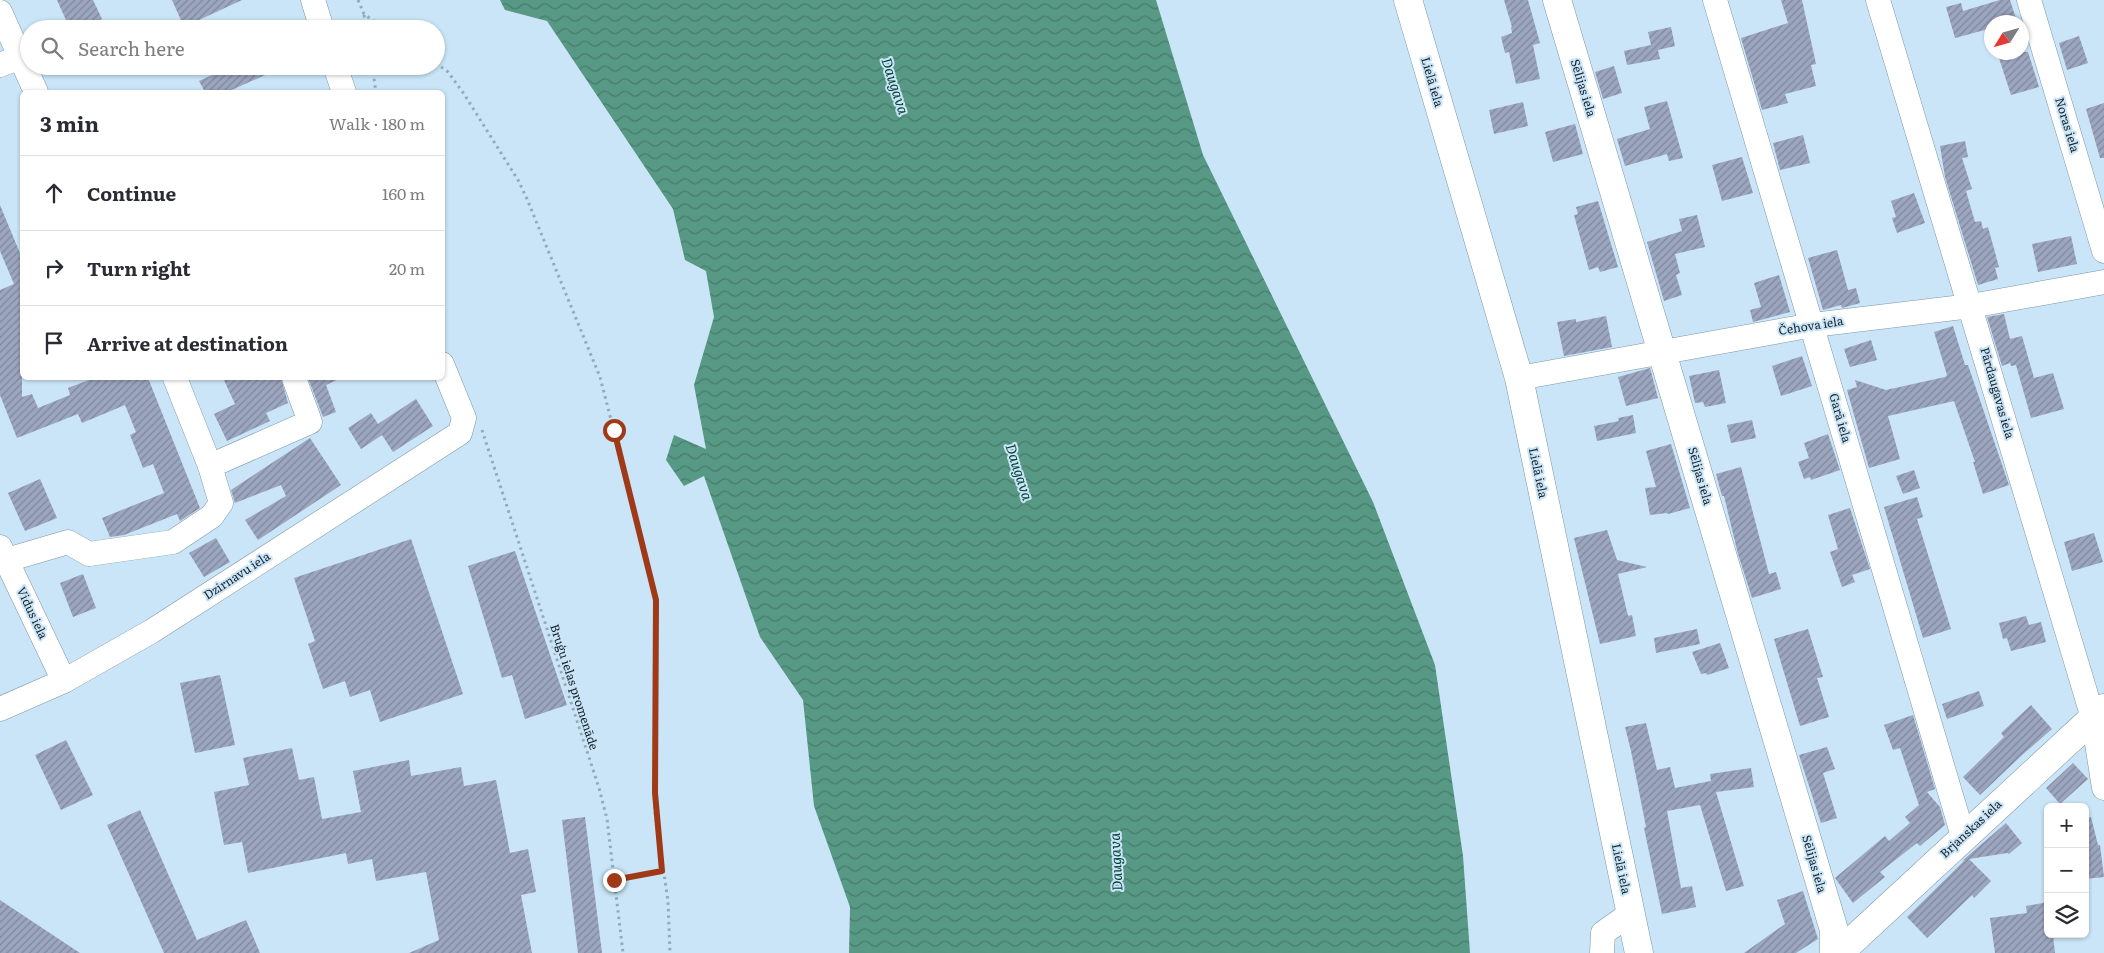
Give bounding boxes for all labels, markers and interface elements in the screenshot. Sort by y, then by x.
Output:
north arrow [1984,15,2029,60]
search box [20,20,445,75]
icon: search [38,34,66,62]
text: Search here [78,34,185,62]
water label: Daugava [877,55,914,117]
street label: Lielā iela [1417,55,1449,109]
street label: Sēlijas iela [1567,57,1601,119]
street label: Noras iela [2051,95,2085,155]
text: 3 min [40,107,99,138]
text: Walk · 180 m [329,111,425,135]
icon: ahead [40,179,68,207]
text: Continue [87,179,176,207]
text: 160 m [382,181,425,205]
icon: right [40,254,68,282]
text: Turn right [87,254,191,282]
text: 20 m [389,256,425,280]
street label: Čehova iela [1777,311,1845,339]
icon: arrive [40,329,68,357]
text: Arrive at destination [87,329,288,357]
street label: Pārdaugavas iela [1976,345,2020,441]
street label: Garā iela [1825,391,1857,445]
route start [603,419,626,442]
water label: Daugava [1001,441,1038,503]
street label: Sēlijas iela [1684,445,1718,507]
street label: Lielā iela [1525,446,1553,500]
street label: Dzirnavu iela [200,547,274,603]
street label: Vidus iela [13,583,53,642]
street label: Bruģu ielas promenāde [546,621,604,752]
street label: Brjanskas iela [1935,794,2006,862]
map controls [2044,803,2089,938]
button: + [2044,803,2089,848]
water label: Daugava [1103,832,1127,892]
street label: Sēlijas iela [1798,833,1832,895]
street label: Lielā iela [1608,842,1636,896]
button: − [2044,848,2089,893]
route end [603,869,626,892]
button: layers [2044,893,2089,938]

